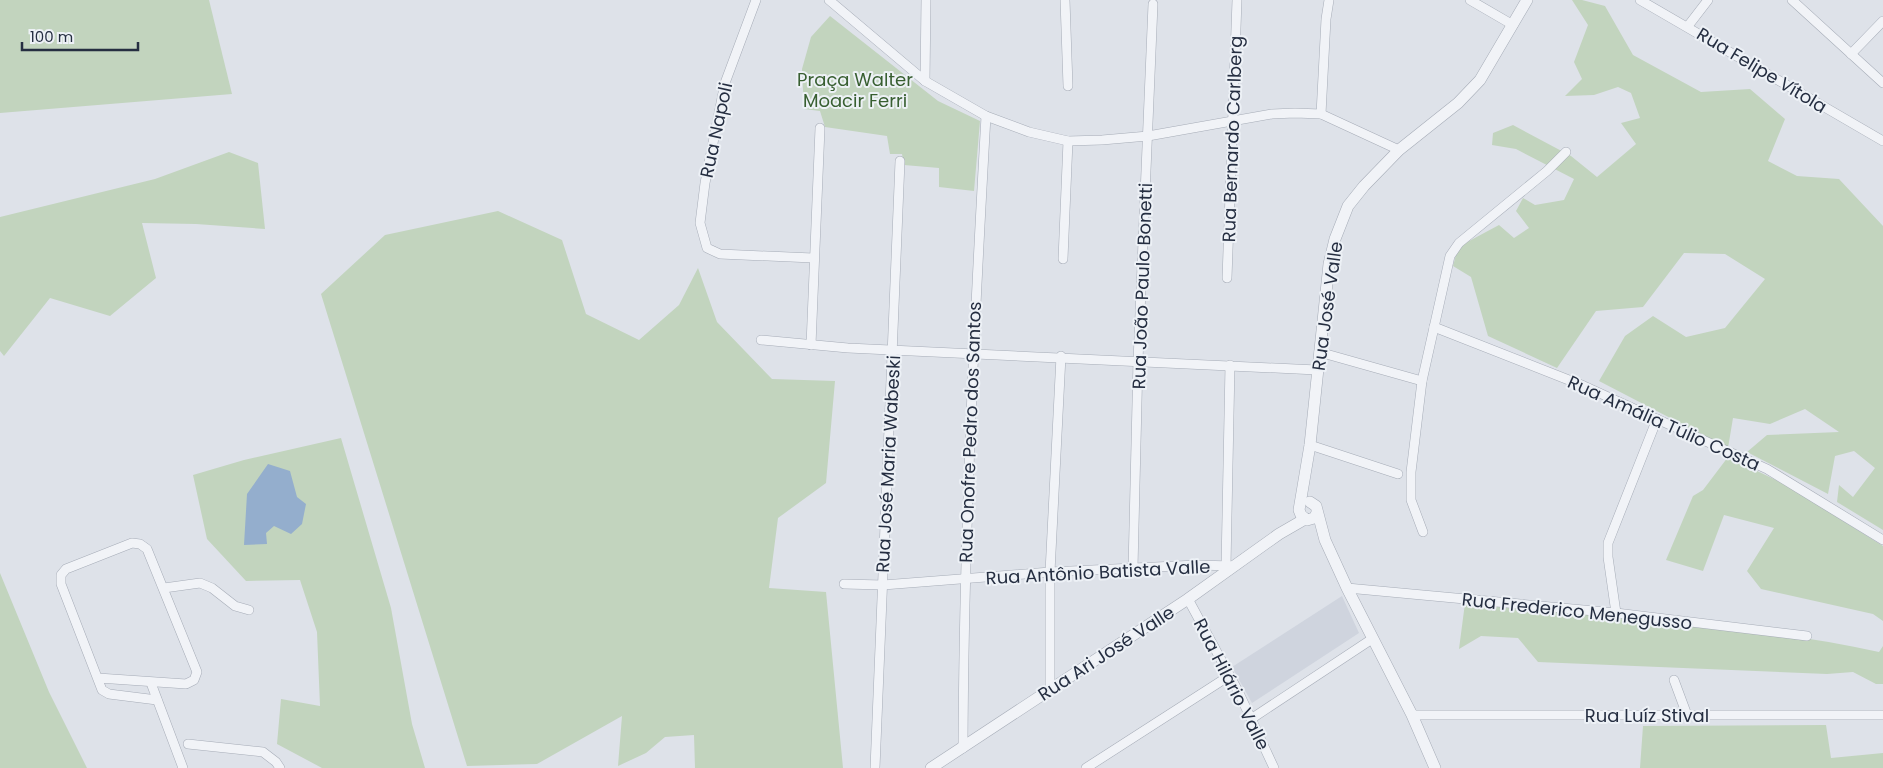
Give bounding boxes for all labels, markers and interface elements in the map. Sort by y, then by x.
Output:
scale bar [22,20,139,52]
street label: Rua Felipe Vítola [1692,21,1832,119]
text: 100 m [30,26,73,47]
street label: Rua Bernardo Carlberg [1216,35,1248,243]
park label: Praça Walter Moacir Ferri [797,67,913,113]
street label: Rua Napoli [694,80,738,180]
street label: Rua João Paulo Bonetti [1126,182,1158,390]
street label: Rua José Valle [1306,240,1348,372]
street label: Rua Onofre Pedro dos Santos [953,301,987,563]
street label: Rua José Maria Wabeski [870,355,906,573]
street label: Rua Amália Túlio Costa [1564,369,1764,477]
street label: Rua Antônio Batista Valle [985,554,1211,590]
street label: Rua Frederico Menegusso [1461,586,1693,636]
street label: Rua Ari José Valle [1033,599,1179,707]
street label: Rua Hilário Valle [1188,614,1276,754]
street label: Rua Luíz Stival [1585,703,1709,728]

